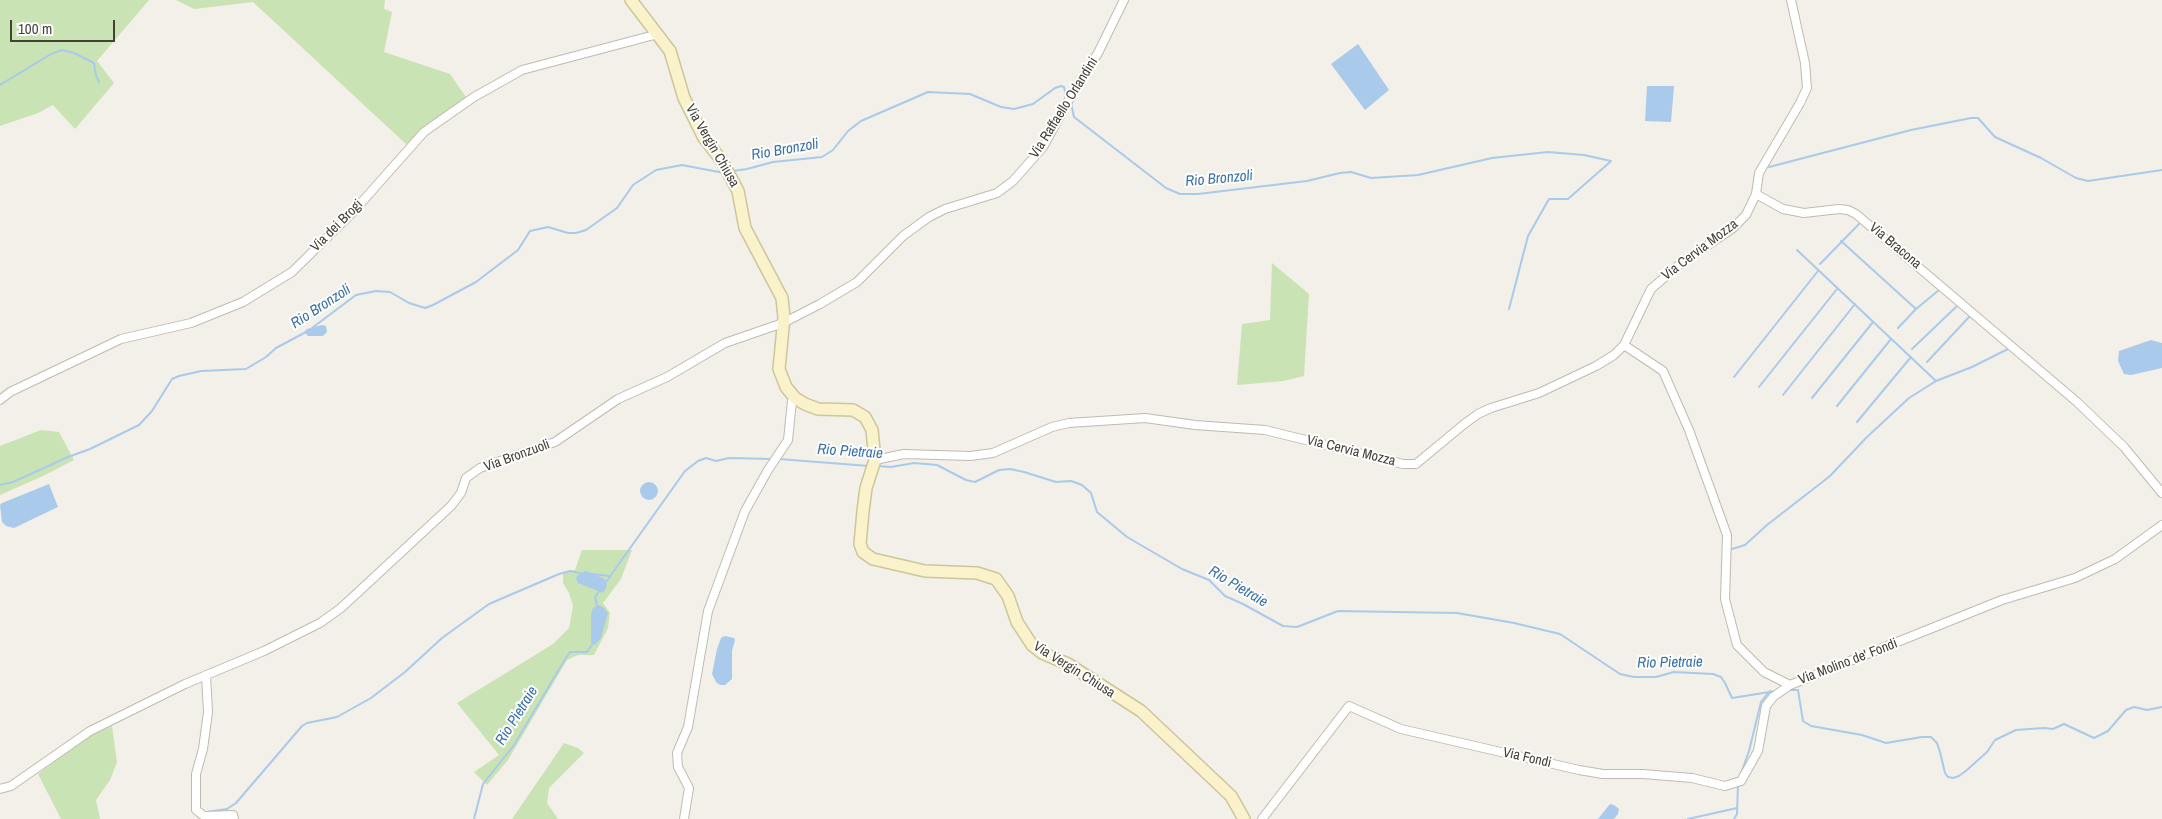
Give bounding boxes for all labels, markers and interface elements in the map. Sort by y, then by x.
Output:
scale bar [12,10,118,42]
text: 100 m [18,18,52,39]
street label: Via Raffaello Orlandini [1026,54,1102,162]
street label: Via Vergin Chiusa [681,102,743,190]
water label: Rio Bronzoli [750,135,820,165]
water label: Rio Bronzoli [1185,167,1253,191]
street label: Via dei Brogi [307,196,367,256]
street label: Via Cervia Mozza [1659,216,1741,284]
street label: Via Bracona [1865,219,1925,273]
water label: Rio Bronzoli [288,281,354,333]
street label: Via Cervia Mozza [1305,432,1397,470]
street label: Via Bronzuoli [482,436,552,476]
water label: Rio Pietraie [817,441,883,463]
water label: Rio Pietraie [1205,562,1271,612]
street label: Via Molino de' Fondi [1796,635,1900,689]
street label: Via Vergin Chiusa [1030,638,1118,702]
water label: Rio Pietraie [1637,653,1703,673]
water label: Rio Pietraie [492,683,542,749]
street label: Via Fondi [1501,744,1553,772]

